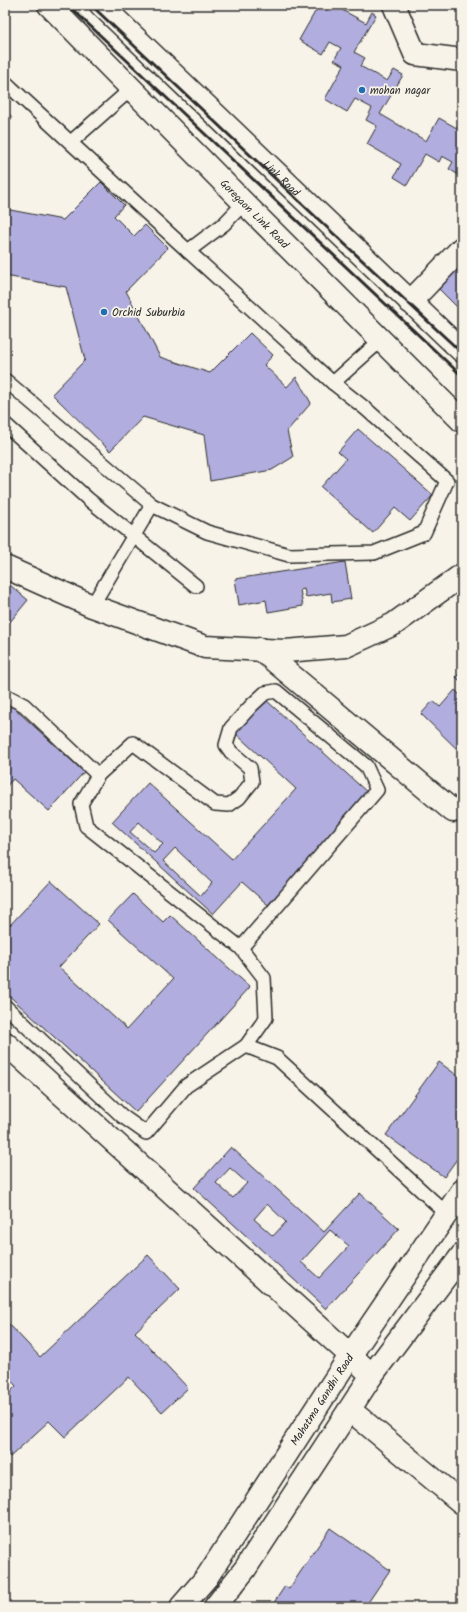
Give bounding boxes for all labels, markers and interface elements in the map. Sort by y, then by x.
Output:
place label: mohan nagar [370,82,431,100]
marker: mohan nagar [357,85,367,95]
street label: Link Road [258,156,304,202]
street label: Goregaon Link Road [215,175,293,254]
place label: Orchid Suburbia [112,304,185,322]
marker: Orchid Suburbia [99,307,109,317]
street label: Mahatma Gandhi Road [286,1350,359,1449]

